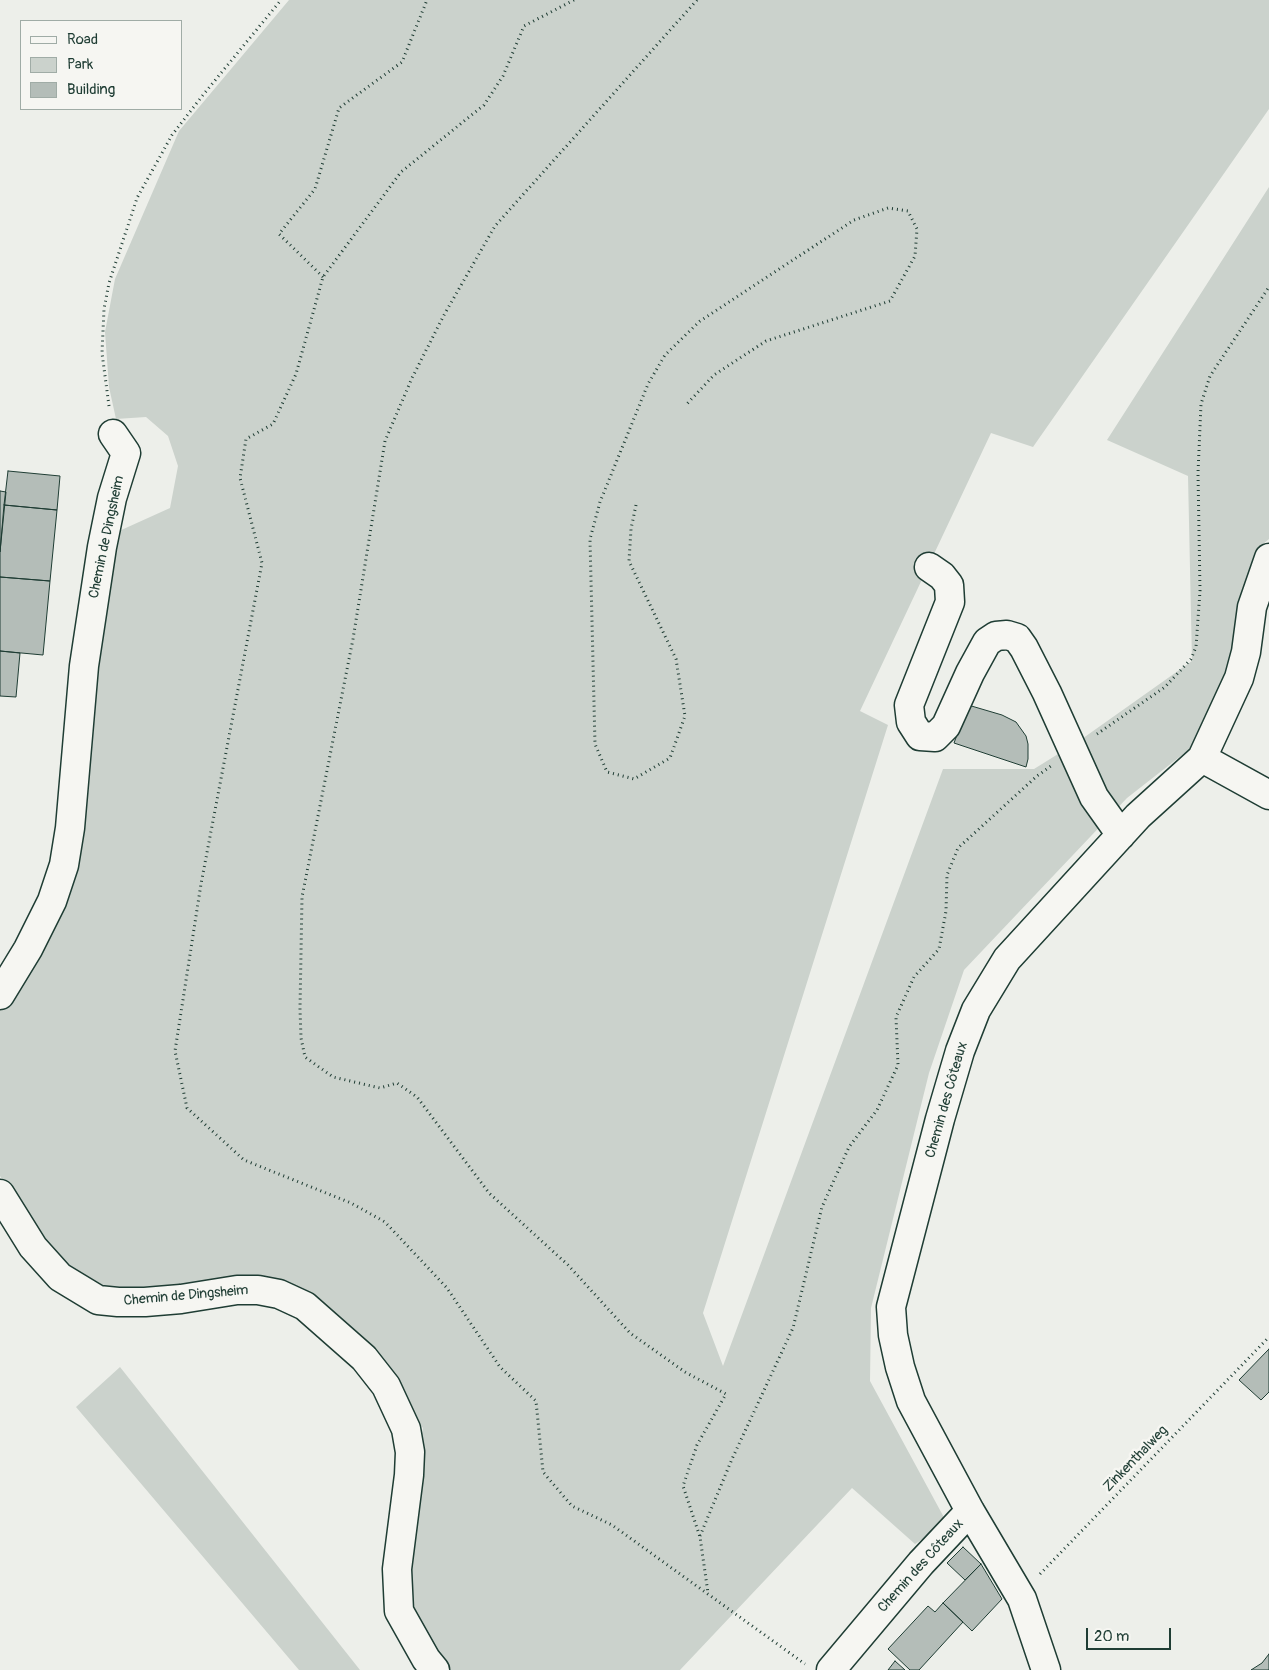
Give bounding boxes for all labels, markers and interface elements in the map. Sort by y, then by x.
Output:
legend [20,20,182,110]
text: Road [67,30,98,49]
text: Park [67,55,93,74]
text: Building [67,80,115,99]
street label: Chemin de Dingsheim [86,474,128,600]
street label: Chemin des Côteaux [922,1040,972,1160]
street label: Chemin de Dingsheim [123,1282,249,1310]
street label: Zinkenthalweg [1100,1422,1172,1496]
street label: Chemin des Côteaux [875,1516,967,1616]
scale bar [1089,1618,1174,1650]
text: 20 m [1094,1627,1129,1646]

